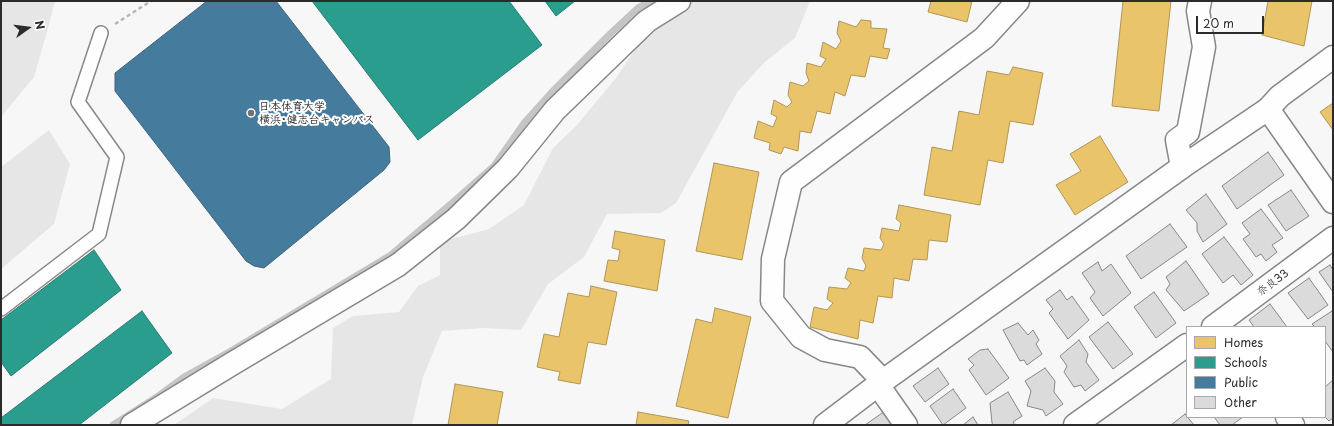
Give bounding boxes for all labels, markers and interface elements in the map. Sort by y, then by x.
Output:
north arrow [8,8,48,48]
scale bar [1198,8,1266,34]
text: 20 m [1203,14,1234,32]
text: N [31,19,49,31]
place label: 日本体育大学 横浜･健志台キャンパス [259,100,374,126]
marker: 日本体育大学 横浜･健志台キャンパス [246,108,256,118]
street label: 奈良33 [1254,267,1292,299]
legend [1186,326,1326,418]
text: Homes [1224,333,1263,351]
text: Schools [1224,353,1267,371]
text: Public [1224,373,1258,391]
text: Other [1224,393,1257,411]

